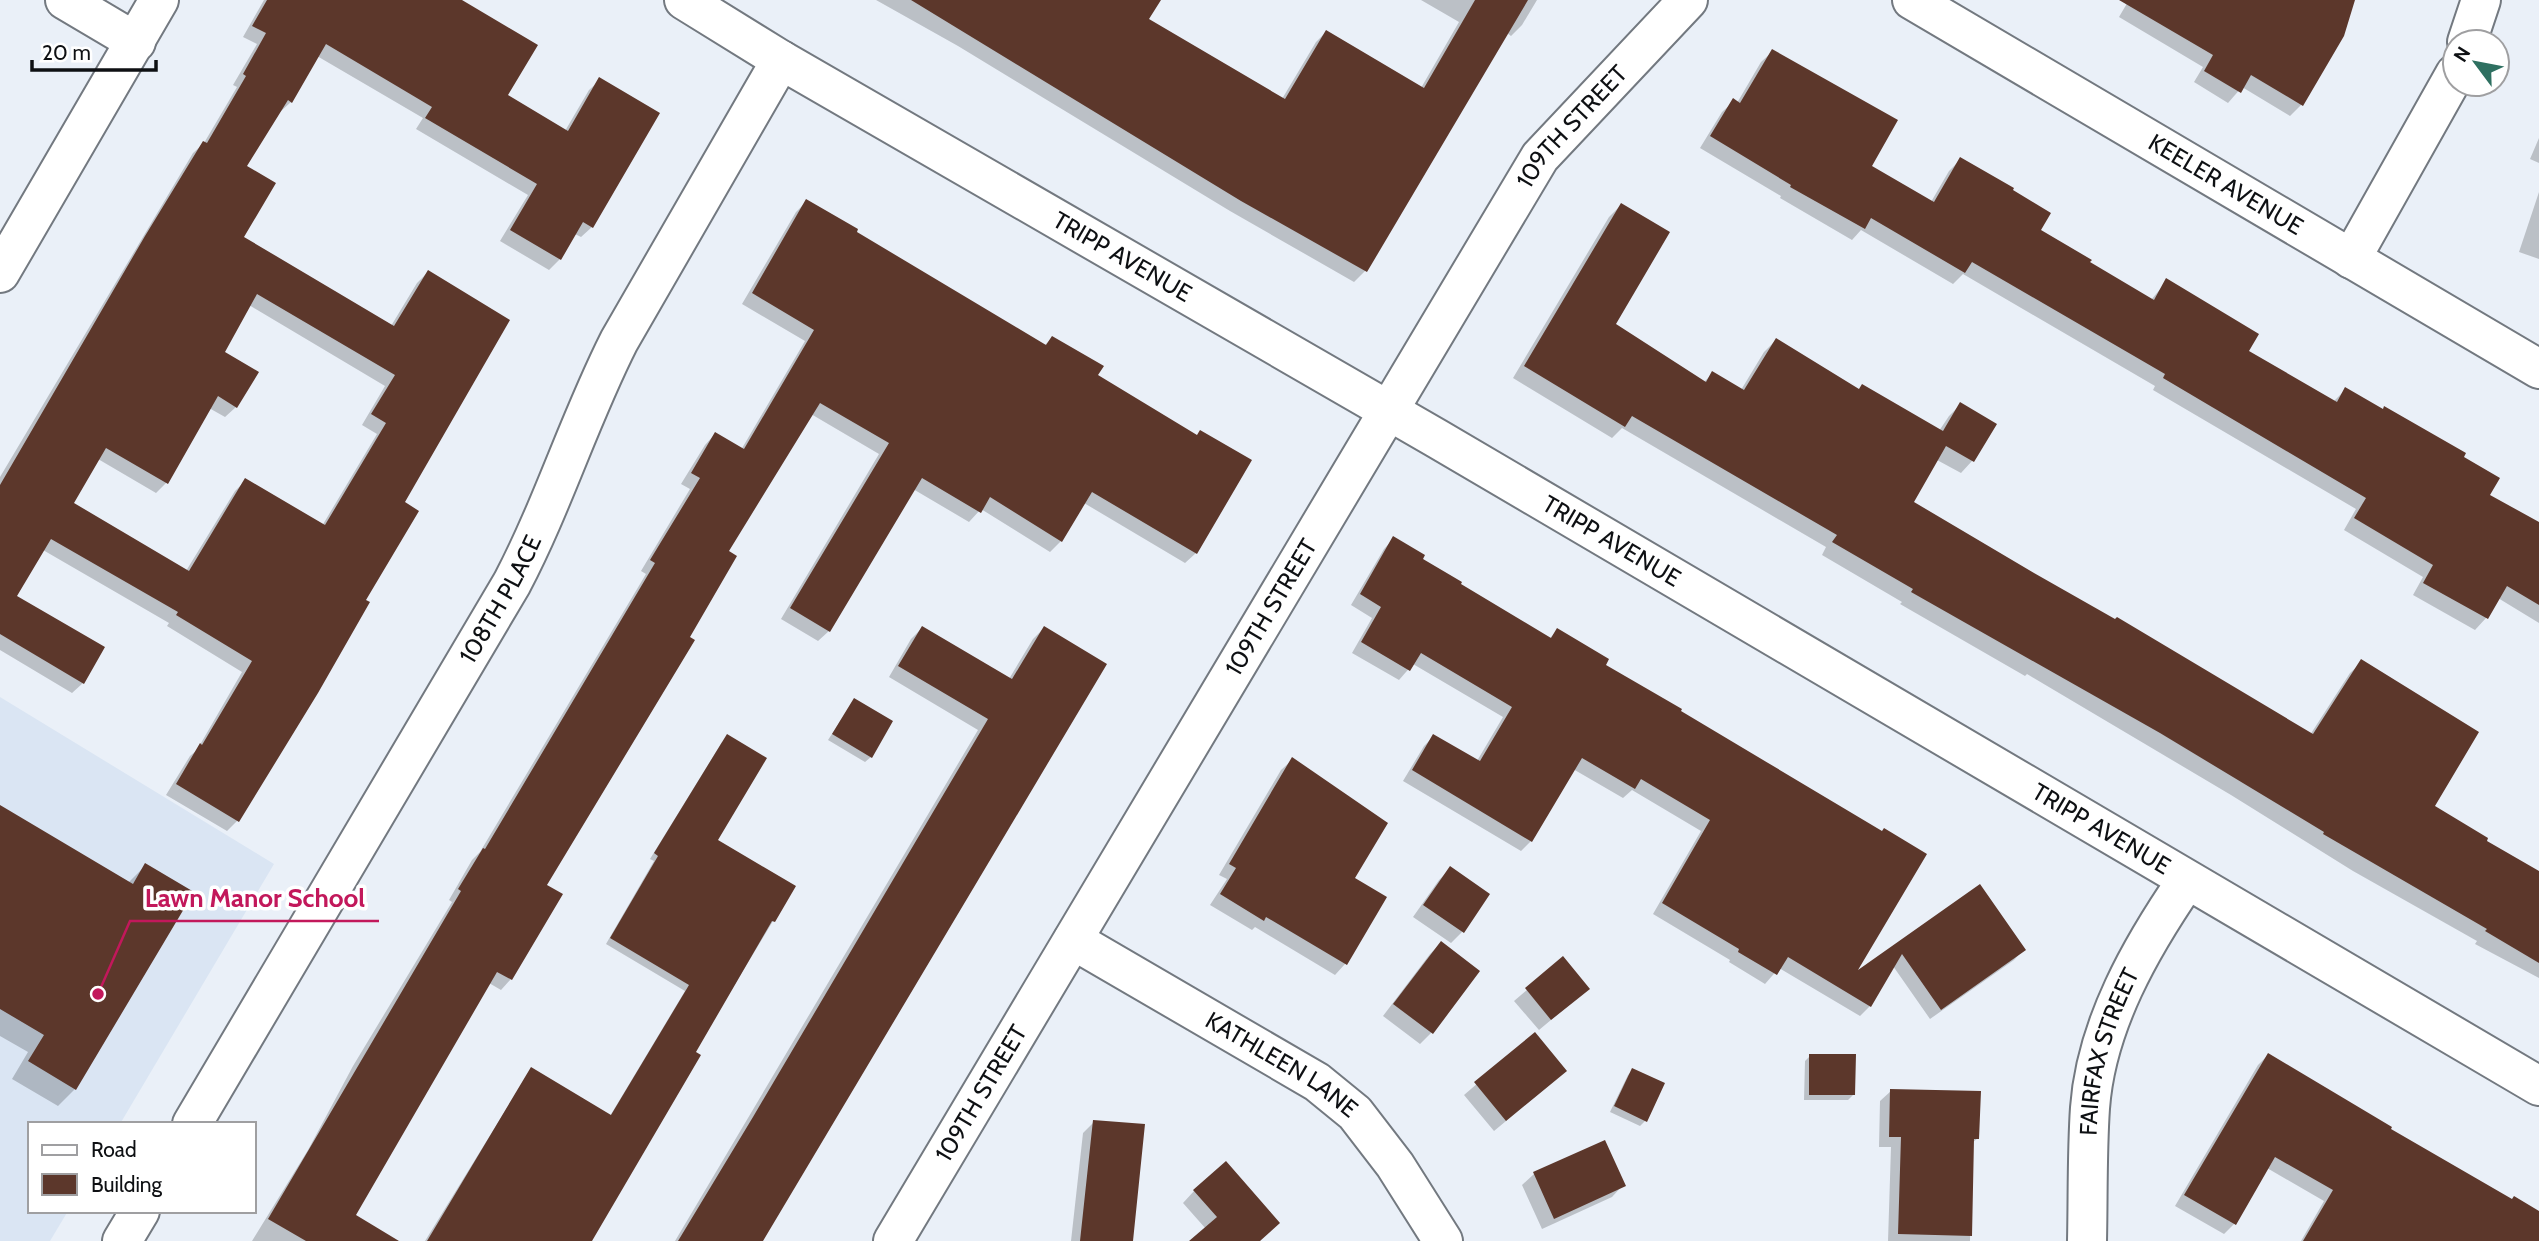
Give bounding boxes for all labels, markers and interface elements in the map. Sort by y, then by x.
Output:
scale bar [32,28,156,72]
north arrow [2441,28,2511,98]
text: 20 m [42,40,91,65]
text: N [2449,42,2475,66]
street label: 109TH STREET [1510,59,1633,193]
street label: KEELER AVENUE [2143,127,2309,241]
street label: TRIPP AVENUE [1048,205,1197,308]
street label: TRIPP AVENUE [1538,489,1686,593]
street label: 108TH PLACE [453,530,547,668]
street label: 109TH STREET [1219,533,1323,681]
street label: TRIPP AVENUE [2027,777,2176,880]
callout: Lawn Manor School [130,874,379,921]
text: Lawn Manor School [145,882,365,914]
street label: FAIRFAX STREET [2074,963,2145,1136]
street label: KATHLEEN LANE [1200,1005,1364,1123]
street label: 109TH STREET [929,1019,1033,1167]
legend [28,1122,256,1213]
text: Road [91,1137,137,1162]
text: Building [91,1172,163,1197]

